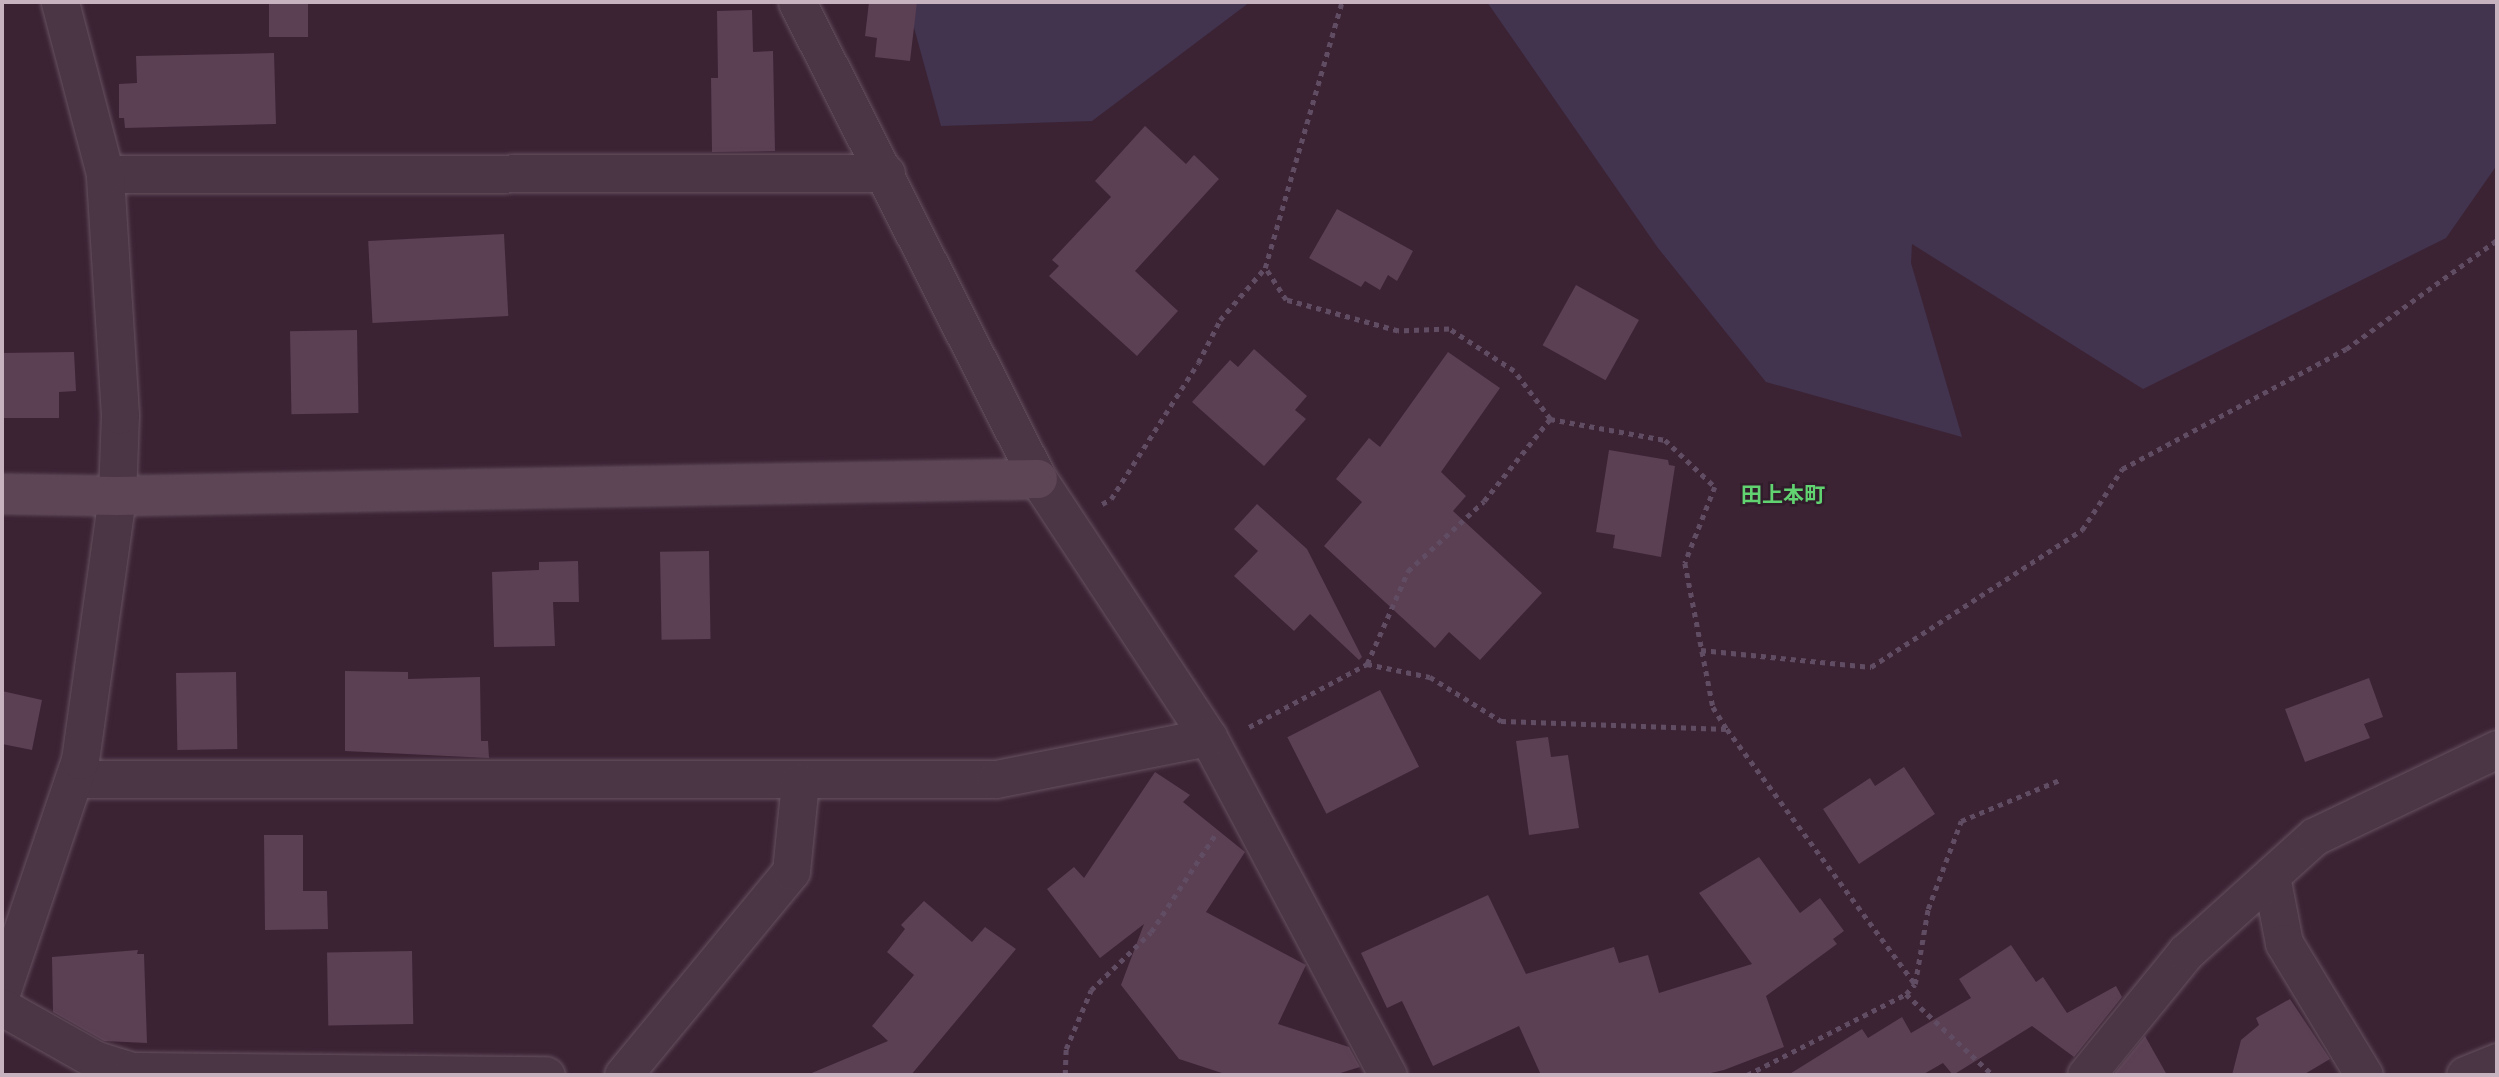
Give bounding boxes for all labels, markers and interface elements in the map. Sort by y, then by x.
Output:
district label: 田上本町 [1741,482,1825,508]

